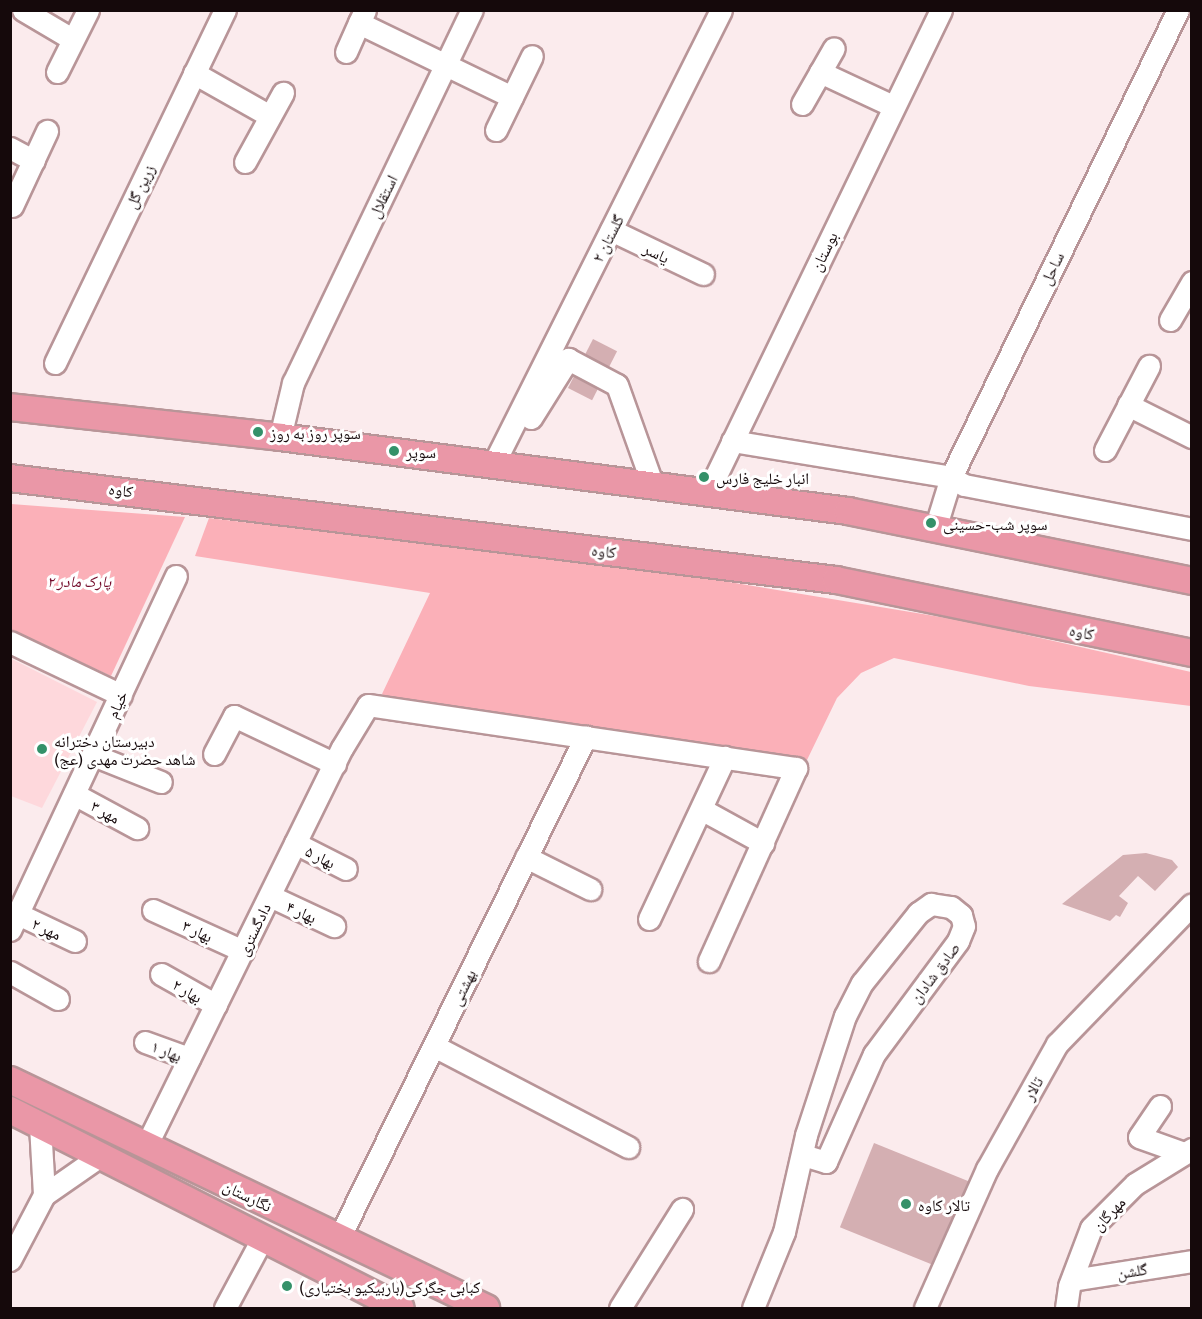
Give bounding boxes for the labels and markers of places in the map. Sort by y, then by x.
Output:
place label: سوپر روز به روز [270,422,361,442]
marker: سوپر روز به روز [251,425,265,439]
place label: سوپر [406,441,436,461]
marker: سوپر [387,444,401,458]
place label: انبار خلیج فارس [716,467,809,487]
marker: انبار خلیج فارس [697,470,711,484]
place label: سوپر شب-حسینی [943,513,1048,533]
marker: سوپر شب-حسینی [924,516,938,530]
place label: دبیرستان دخترانه شاهد حضرت مهدی (عج) [54,730,196,768]
marker: دبیرستان دخترانه شاهد حضرت مهدی (عج) [35,742,49,756]
place label: تالار کاوه [918,1194,970,1214]
marker: تالار کاوه [899,1197,913,1211]
place label: کبابی جگرکی(باربیکیو بختیاری) [299,1276,480,1296]
marker: کبابی جگرکی(باربیکیو بختیاری) [280,1279,294,1293]

